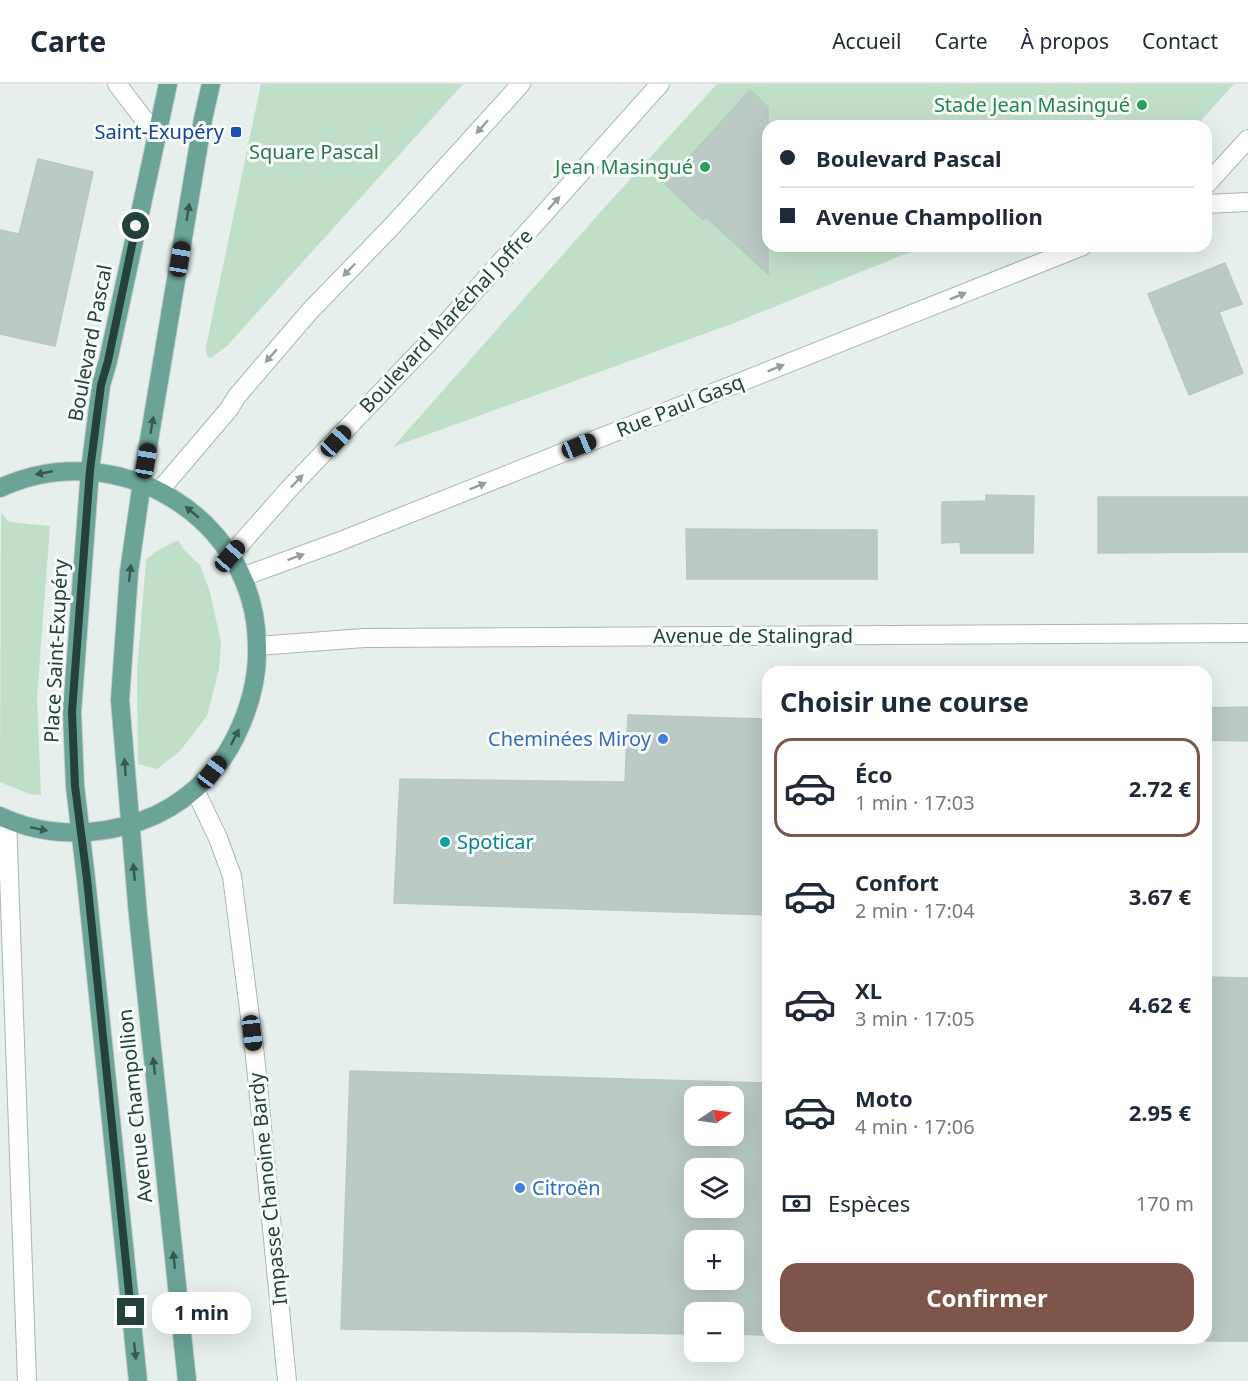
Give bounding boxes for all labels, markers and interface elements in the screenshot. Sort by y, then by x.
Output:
text: Carte [30,22,106,60]
text: Accueil [832,27,901,55]
text: Carte [934,27,988,55]
text: À propos [1021,27,1109,55]
text: Contact [1142,27,1218,55]
place label: Stade Jean Masingué [934,91,1130,118]
marker: Stade Jean Masingué [1135,98,1149,112]
place label: Saint-Exupéry [95,118,225,145]
one-way arrow [475,120,489,135]
marker: Saint-Exupéry [229,125,243,139]
park label: Square Pascal [249,138,379,165]
text: Boulevard Pascal [816,143,1002,173]
place label: Jean Masingué [553,153,693,180]
marker: Jean Masingué [698,160,712,174]
one-way arrow [547,196,560,211]
text: Avenue Champollion [816,201,1043,231]
one-way arrow [184,202,193,221]
route start [122,212,149,239]
street label: Boulevard Maréchal Joffre [353,223,538,419]
car [168,240,192,278]
street label: Boulevard Pascal [61,262,118,424]
one-way arrow [343,263,357,277]
one-way arrow [949,291,967,301]
one-way arrow [265,348,278,363]
one-way arrow [768,363,786,373]
street label: Rue Paul Gasq [612,368,747,443]
one-way arrow [148,415,157,434]
car [317,422,355,460]
car [559,431,599,461]
car [134,442,158,480]
one-way arrow [34,469,53,478]
one-way arrow [290,474,303,489]
one-way arrow [469,481,487,490]
one-way arrow [184,506,200,519]
car [211,537,249,575]
one-way arrow [288,552,306,562]
street label: Place Saint-Exupéry [37,558,74,744]
one-way arrow [125,563,134,582]
street label: Avenue de Stalingrad [653,622,853,649]
text: Choisir une course [780,683,1029,720]
place label: Cheminées Miroy [488,725,652,752]
one-way arrow [230,728,240,745]
marker: Cheminées Miroy [656,732,670,746]
car [194,752,230,792]
one-way arrow [120,757,130,776]
text: Éco [855,759,892,789]
icon: car [783,761,837,815]
text: 2.72 € [1129,773,1191,803]
text: 1 min · 17:03 [855,789,975,816]
one-way arrow [30,824,49,834]
place label: Spoticar [457,828,534,855]
marker: Spoticar [438,835,452,849]
one-way arrow [129,863,139,882]
text: Confort [855,867,939,897]
icon: car [783,869,837,923]
text: 3.67 € [1129,881,1191,911]
text: 2 min · 17:04 [855,897,975,924]
text: XL [855,975,882,1005]
icon: car [783,977,837,1031]
text: 4.62 € [1129,989,1191,1019]
text: 3 min · 17:05 [855,1005,975,1032]
street label: Avenue Champollion [111,1008,158,1204]
car [241,1014,263,1052]
one-way arrow [149,1057,159,1076]
street label: Impasse Chanoine Bardy [242,1071,293,1307]
text: Moto [855,1083,913,1113]
icon: car [783,1085,837,1139]
north arrow [684,1086,744,1146]
map controls [684,1086,744,1362]
text: 2.95 € [1129,1097,1191,1127]
text: 4 min · 17:06 [855,1113,975,1140]
button: layers [684,1158,744,1218]
place label: Citroën [532,1174,601,1201]
marker: Citroën [513,1181,527,1195]
icon: cash [780,1187,813,1220]
text: Espèces [828,1188,910,1218]
text: 170 m [1136,1190,1194,1217]
button: + [684,1230,744,1290]
one-way arrow [169,1251,179,1270]
button: Confirmer [780,1263,1194,1332]
callout: 1 min [152,1291,251,1333]
route end [117,1298,144,1325]
text: 1 min [174,1299,229,1326]
button: − [684,1302,744,1362]
one-way arrow [130,1342,140,1361]

